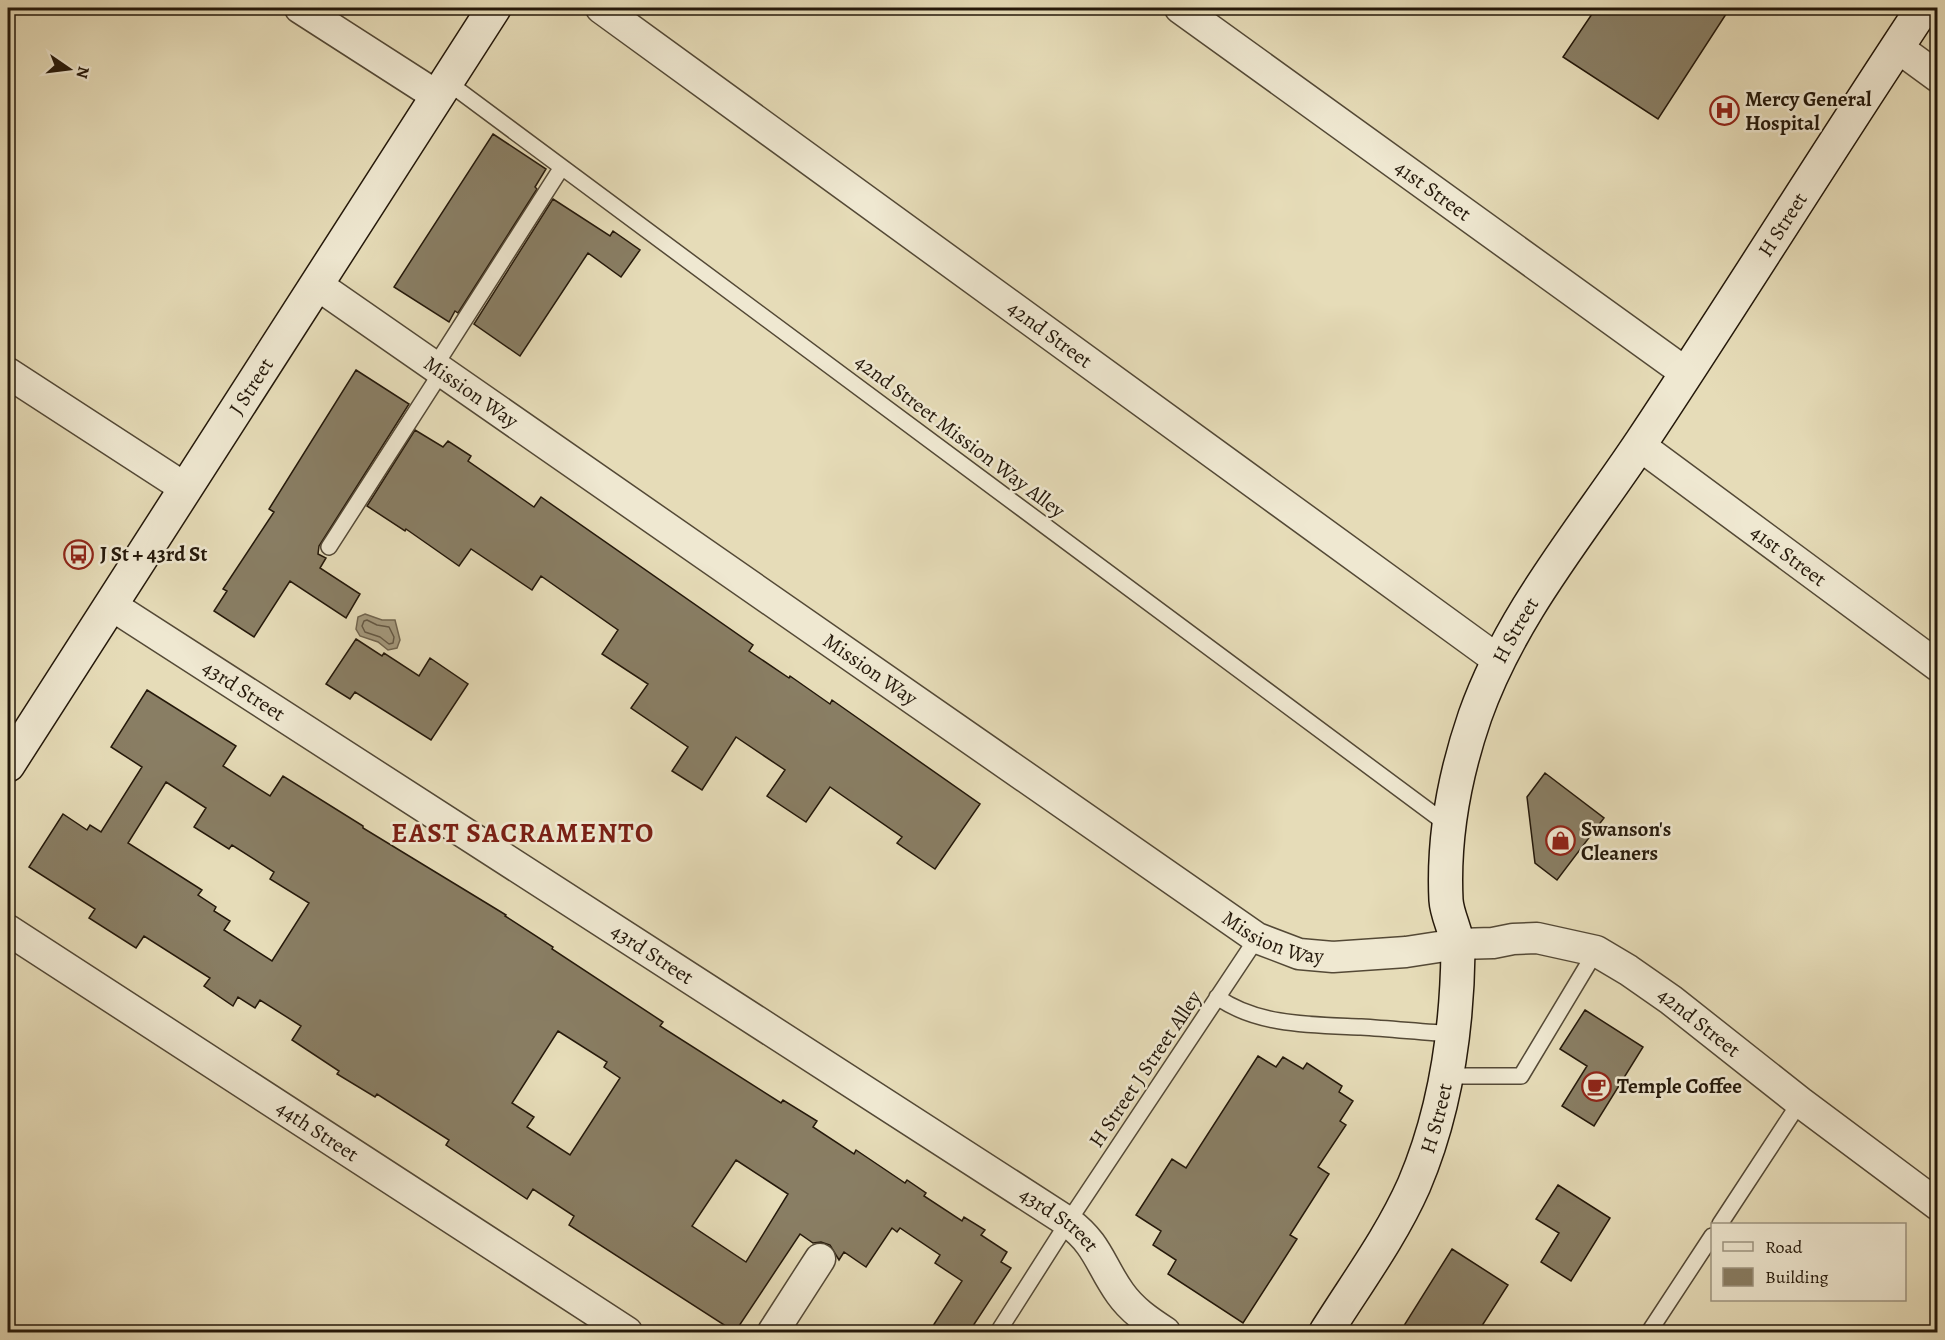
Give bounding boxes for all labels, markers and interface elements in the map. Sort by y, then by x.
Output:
north arrow [39,39,99,99]
text: N [70,64,95,81]
place label: Mercy General Hospital [1745,85,1872,137]
hospital icon: Mercy General Hospital [1708,95,1740,127]
street label: 41st Street [1389,153,1477,228]
street label: H Street [1751,187,1814,262]
street label: 42nd Street [1002,294,1098,375]
street label: 42nd Street Mission Way Alley [849,348,1071,525]
street label: Mission Way [418,349,525,435]
street label: J Street [222,352,280,420]
street label: 41st Street [1745,518,1832,593]
bus stop icon: J St + 43rd St [63,538,95,570]
place label: J St + 43rd St [100,540,207,568]
street label: H Street [1486,592,1545,668]
street label: Mission Way [817,627,924,712]
street label: 43rd Street [197,654,291,728]
district label: EAST SACRAMENTO [391,815,655,851]
place label: Swanson's Cleaners [1581,815,1671,867]
shop icon: Swanson's Cleaners [1544,825,1576,857]
street label: Mission Way [1217,904,1325,970]
street label: 43rd Street [605,917,699,991]
street label: 42nd Street [1652,981,1746,1064]
street label: H Street J Street Alley [1082,985,1208,1153]
cafe icon: Temple Coffee [1580,1070,1612,1102]
place label: Temple Coffee [1617,1072,1742,1100]
street label: H Street [1413,1081,1459,1157]
street label: 44th Street [271,1094,364,1168]
street label: 43rd Street [1014,1180,1106,1257]
legend [1711,1223,1906,1301]
text: Road [1765,1235,1803,1259]
text: Building [1765,1265,1829,1289]

